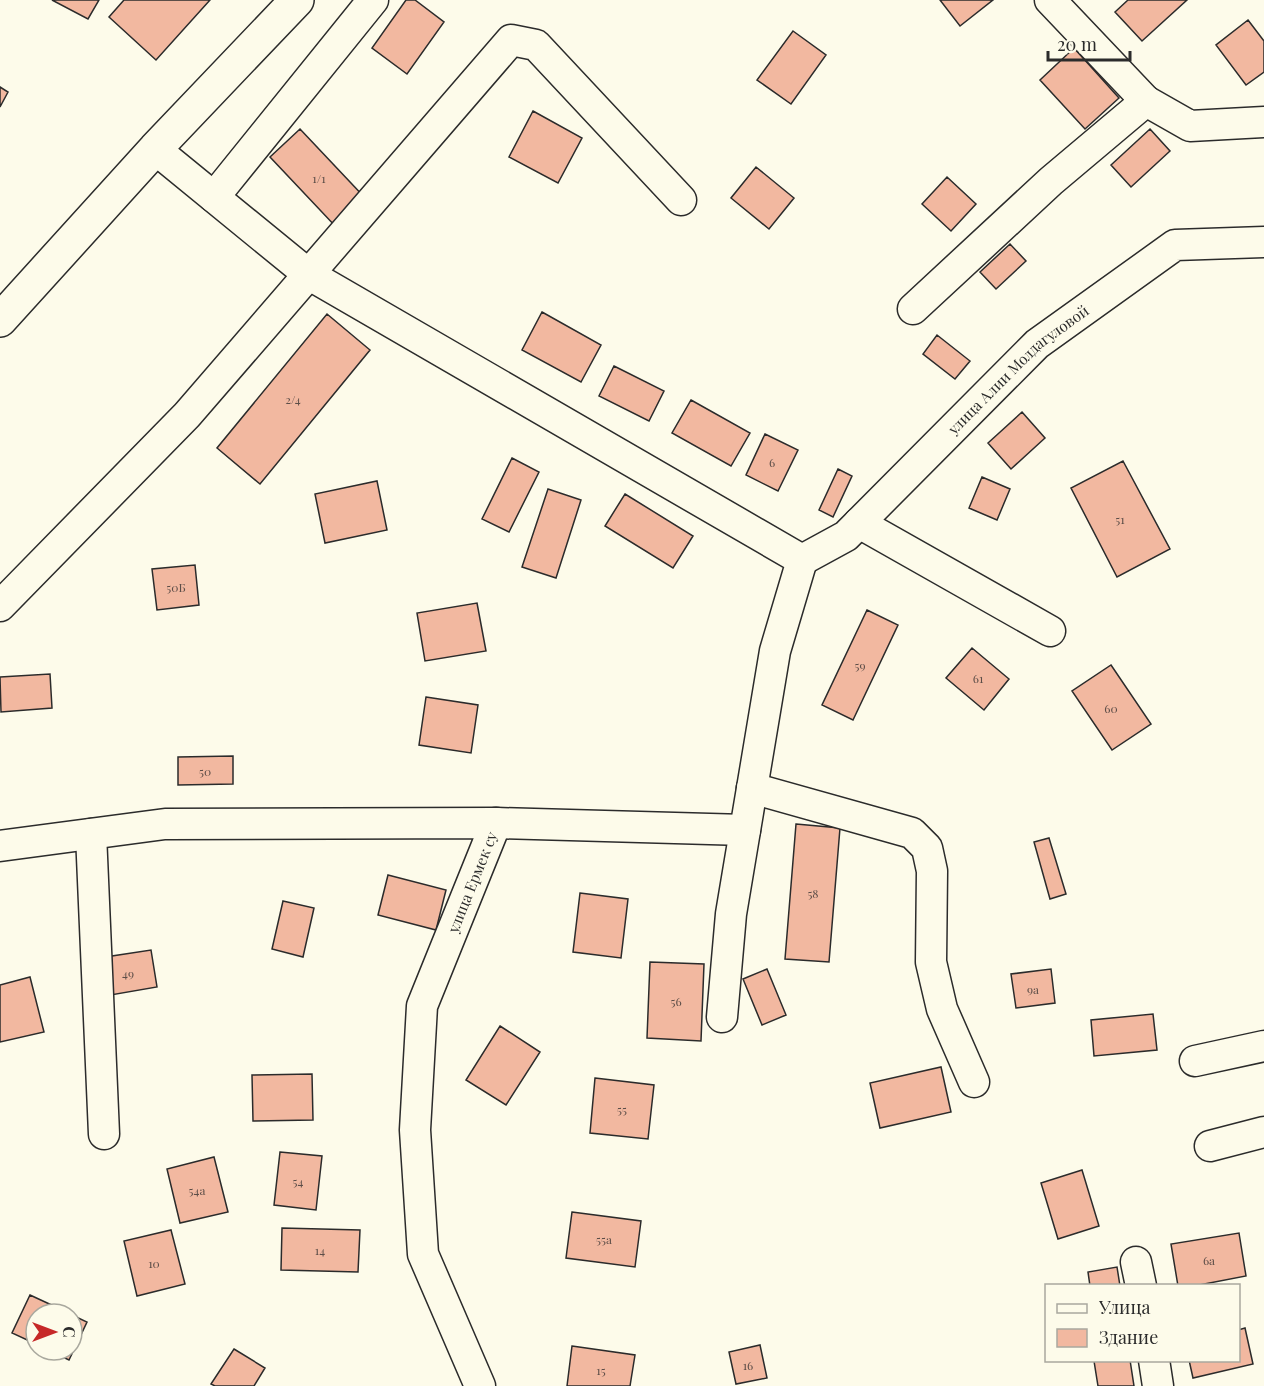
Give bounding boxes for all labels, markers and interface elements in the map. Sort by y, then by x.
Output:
scale bar [1048,24,1130,62]
text: 20 m [1057,32,1097,56]
house number: 1/1 [312,170,326,186]
street label: улица Алии Молдагуловой [942,300,1092,439]
house number: 2/4 [285,391,301,407]
house number: 6 [769,454,775,470]
house number: 51 [1115,511,1125,527]
house number: 50Б [166,579,186,595]
house number: 59 [854,657,866,673]
house number: 61 [973,670,984,686]
house number: 60 [1104,700,1118,716]
house number: 50 [199,763,211,779]
street label: улица Ермек су [442,828,502,937]
house number: 58 [807,885,819,901]
house number: 49 [122,965,134,981]
house number: 9а [1027,981,1039,997]
house number: 56 [670,993,682,1009]
house number: 55 [617,1101,627,1117]
house number: 54 [293,1173,304,1189]
house number: 54а [189,1182,205,1198]
house number: 55а [596,1231,612,1247]
house number: 14 [315,1242,325,1258]
house number: 6а [1203,1252,1215,1268]
house number: 10 [148,1255,160,1271]
legend [1045,1284,1240,1362]
text: Улица [1098,1295,1150,1319]
north arrow [24,1302,84,1362]
text: Здание [1099,1325,1158,1349]
text: С [59,1326,80,1338]
house number: 16 [743,1357,753,1373]
house number: 15 [596,1362,606,1378]

